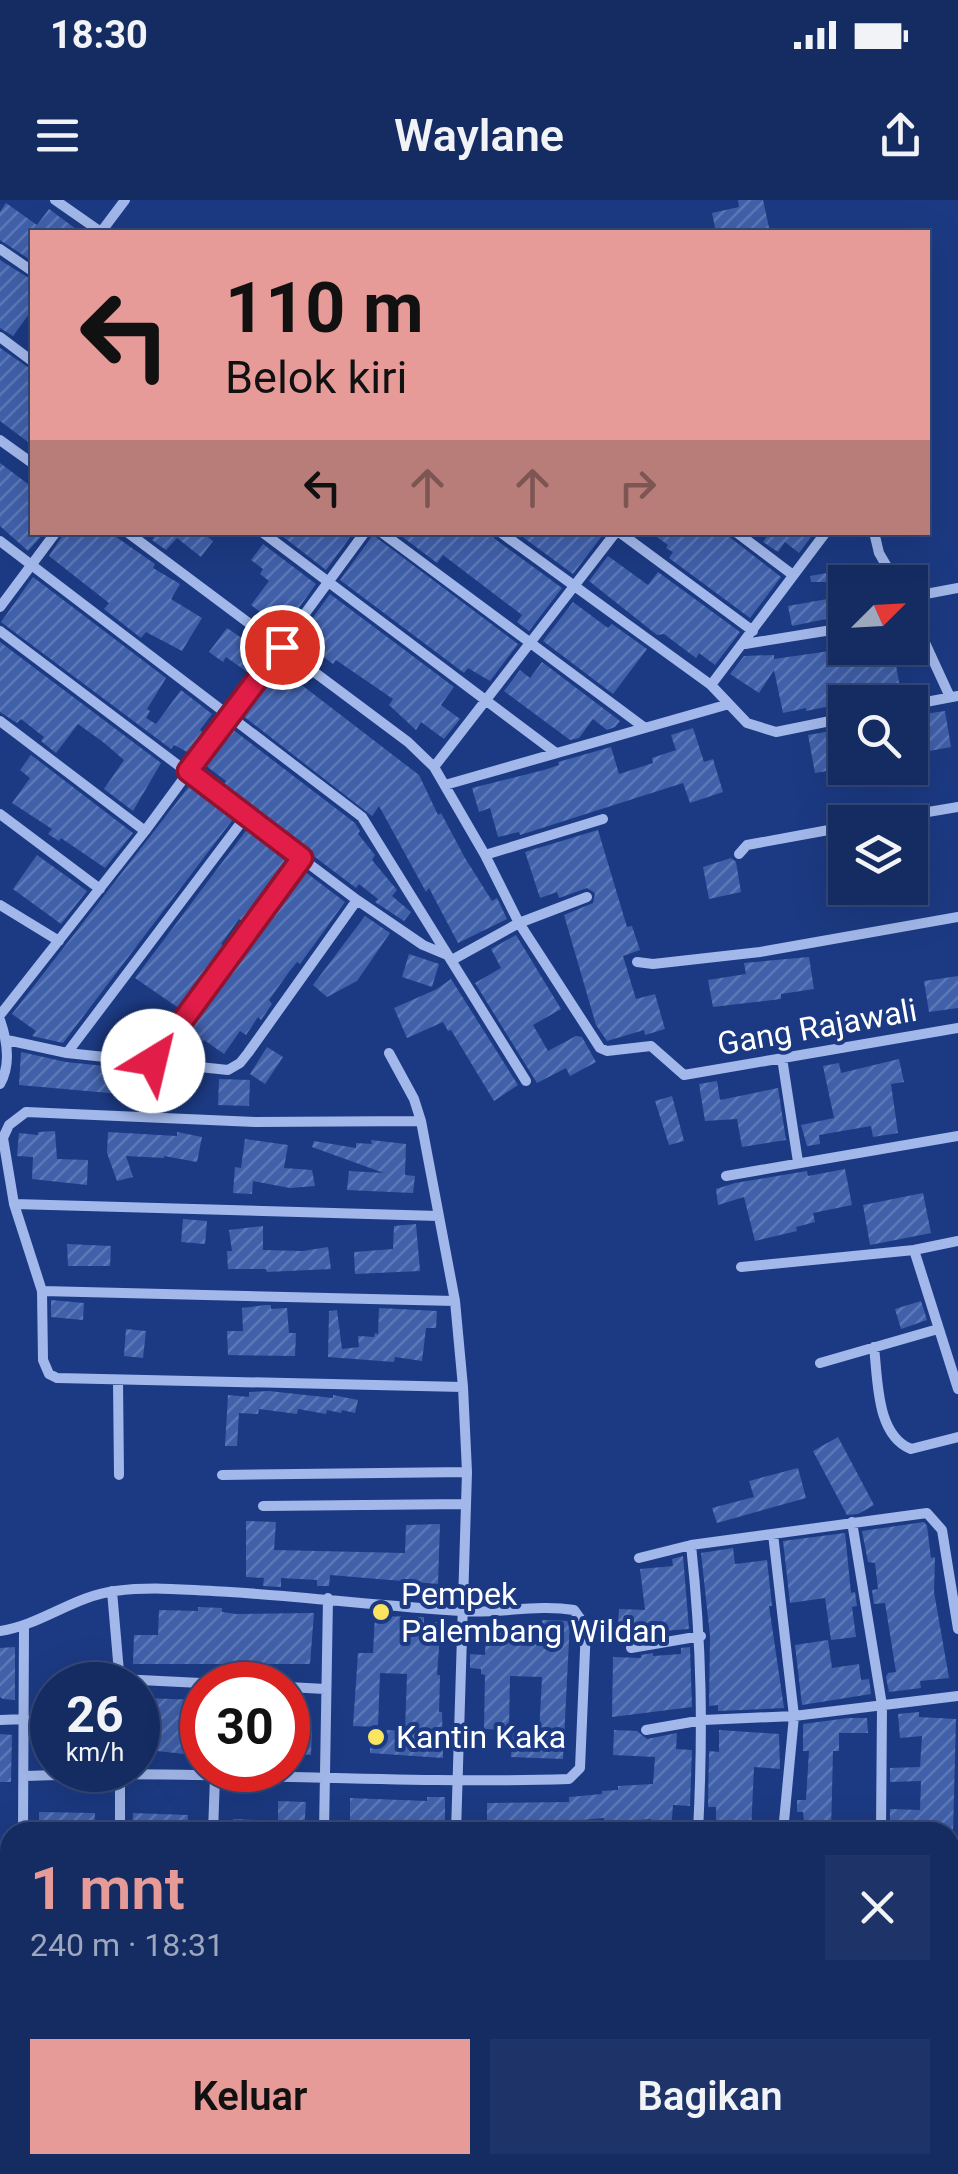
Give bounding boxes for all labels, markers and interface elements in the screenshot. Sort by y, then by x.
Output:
text: 18:30 [50,13,148,57]
icon: menu [30,108,85,163]
icon: share [873,108,928,163]
text: Waylane [394,109,564,162]
text: 110 m [225,267,424,349]
icon: left [60,270,190,400]
text: Belok kiri [225,351,407,404]
icon: left [295,460,350,515]
icon: ahead [400,460,455,515]
icon: ahead [505,460,560,515]
icon: right [610,460,665,515]
north arrow [828,565,928,665]
map controls [828,565,928,905]
pin [240,605,325,690]
icon: arrive [255,620,310,675]
button: search [828,685,928,785]
button: layers [828,805,928,905]
street label: Gang Rajawali [714,991,920,1063]
position arrow [101,1009,205,1113]
place label: Pempek Palembang Wildan [401,1575,667,1650]
marker: Pempek Palembang Wildan [370,1601,392,1623]
speed limit sign: 30 [180,1662,310,1792]
text: 26 [66,1686,124,1744]
place label: Kantin Kaka [396,1718,566,1756]
marker: Kantin Kaka [365,1726,387,1748]
text: km/h [66,1738,124,1767]
text: 1 mnt [30,1853,185,1924]
button: close [825,1855,930,1960]
text: 240 m · 18:31 [30,1926,224,1964]
button: Keluar [30,2039,470,2154]
button: Bagikan [490,2039,930,2154]

